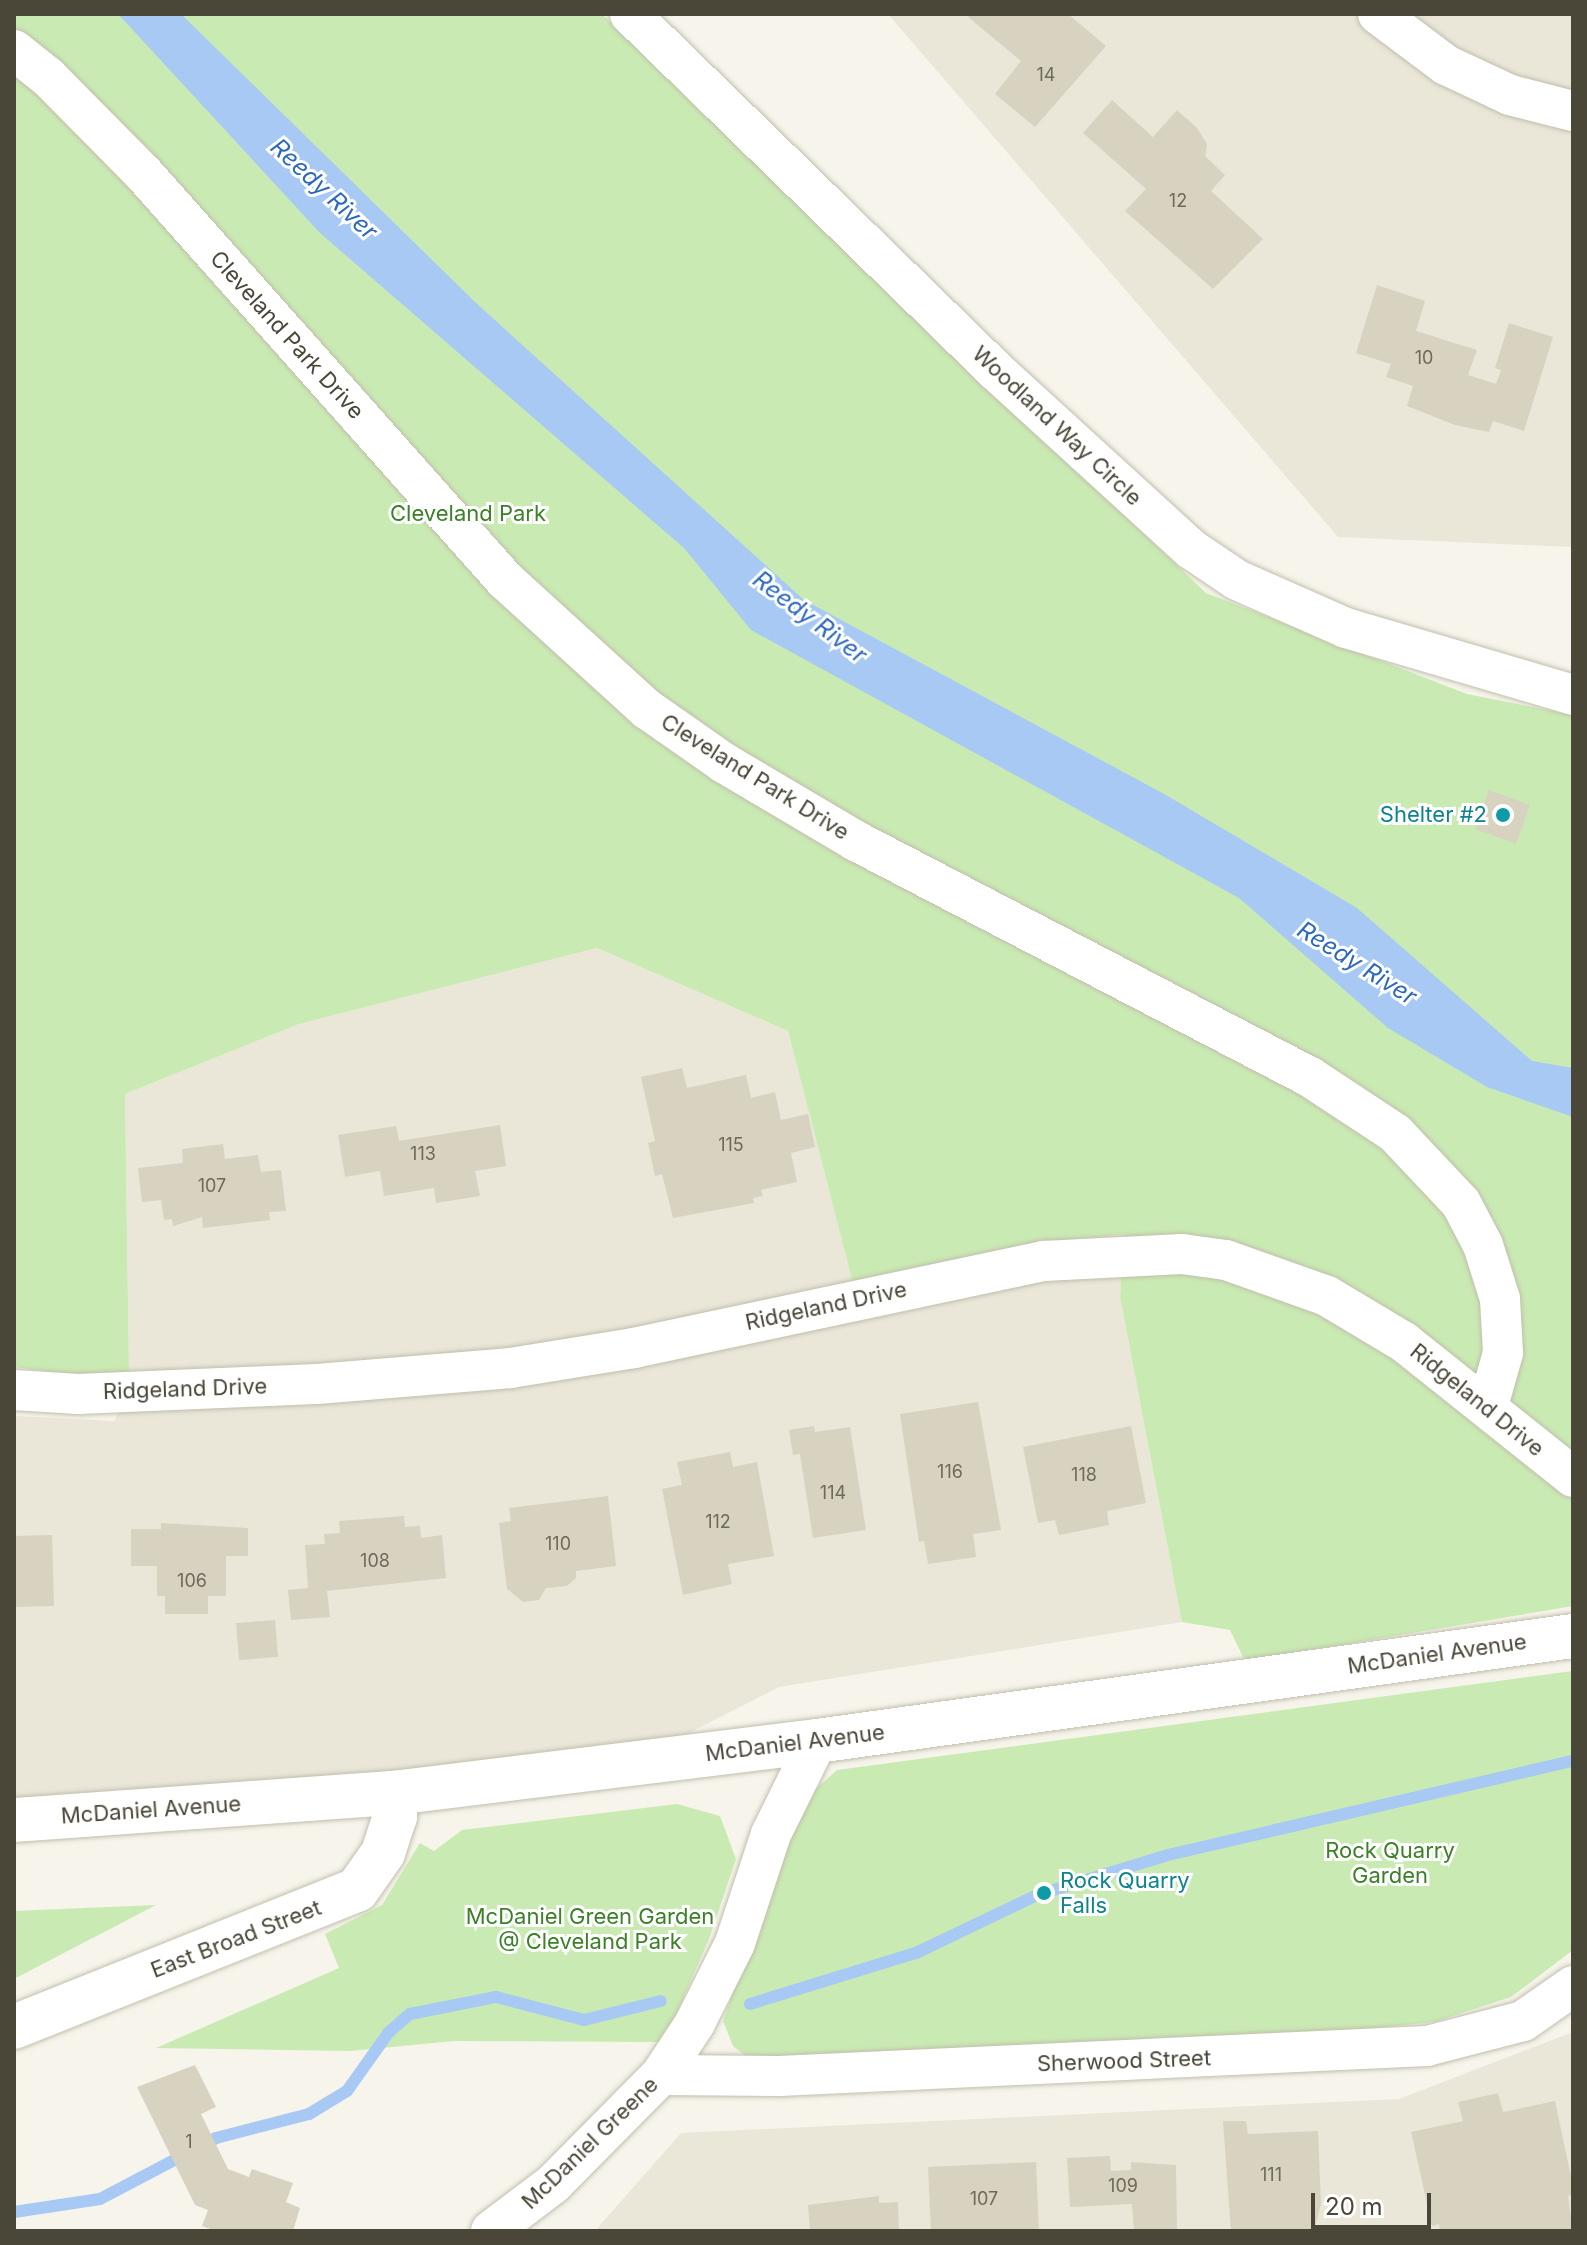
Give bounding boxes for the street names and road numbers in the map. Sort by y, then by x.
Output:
street label: Cleveland Park Drive [205,246,369,424]
street label: Woodland Way Circle [967,341,1147,511]
street label: Cleveland Park Drive [656,708,854,846]
street label: Ridgeland Drive [743,1276,909,1336]
street label: Ridgeland Drive [1405,1338,1549,1462]
street label: Ridgeland Drive [102,1373,268,1405]
street label: McDaniel Avenue [1346,1628,1528,1680]
street label: McDaniel Avenue [704,1719,886,1767]
street label: McDaniel Avenue [60,1791,242,1829]
street label: East Broad Street [147,1894,325,1984]
street label: Sherwood Street [1037,2045,1211,2077]
street label: McDaniel Greene [516,2071,664,2215]

